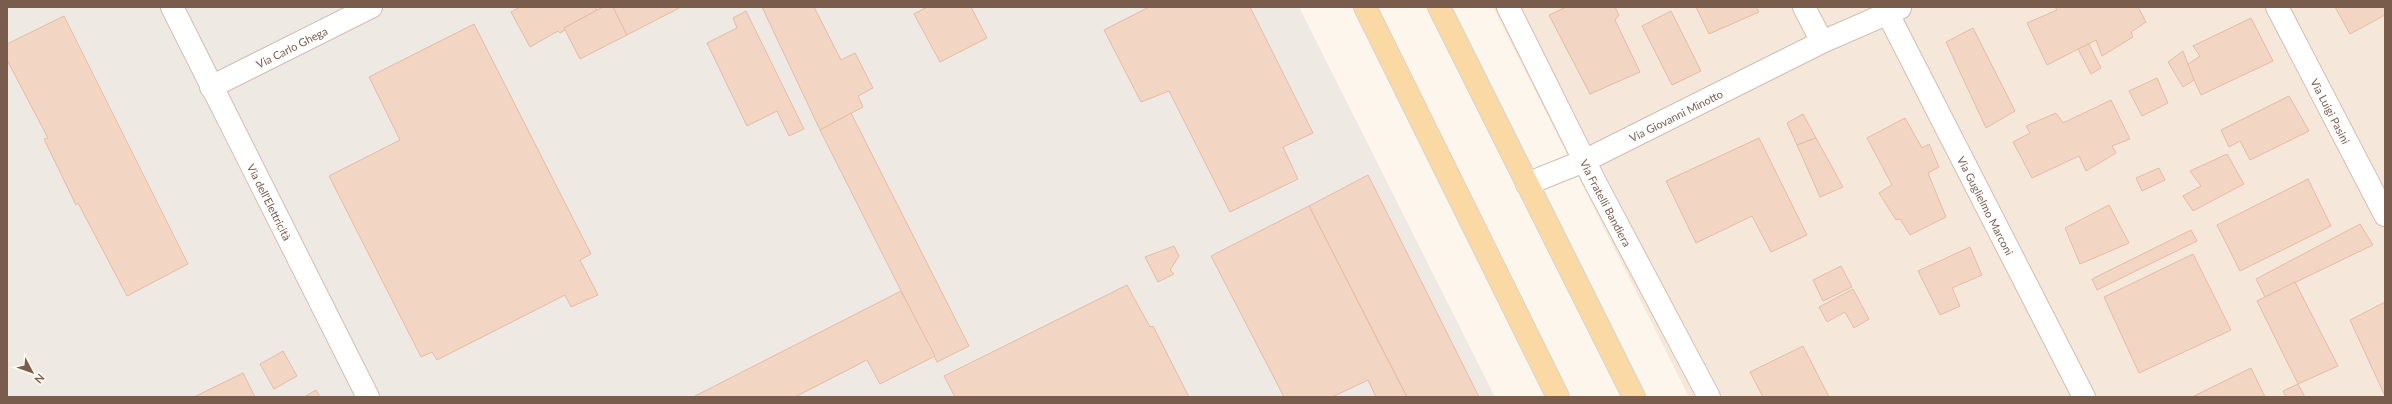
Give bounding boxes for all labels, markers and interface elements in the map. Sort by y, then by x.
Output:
street label: Via Carlo Ghega [254,23,329,70]
street label: Via Luigi Pasini [2309,76,2353,146]
street label: Via Giovanni Minotto [1627,86,1725,144]
street label: Via Guglielmo Marconi [1955,154,2017,257]
street label: Via Fratelli Bandiera [1578,157,1634,249]
street label: Via dell'Elettricità [245,161,295,242]
north arrow [12,352,52,392]
text: N [32,371,48,386]

